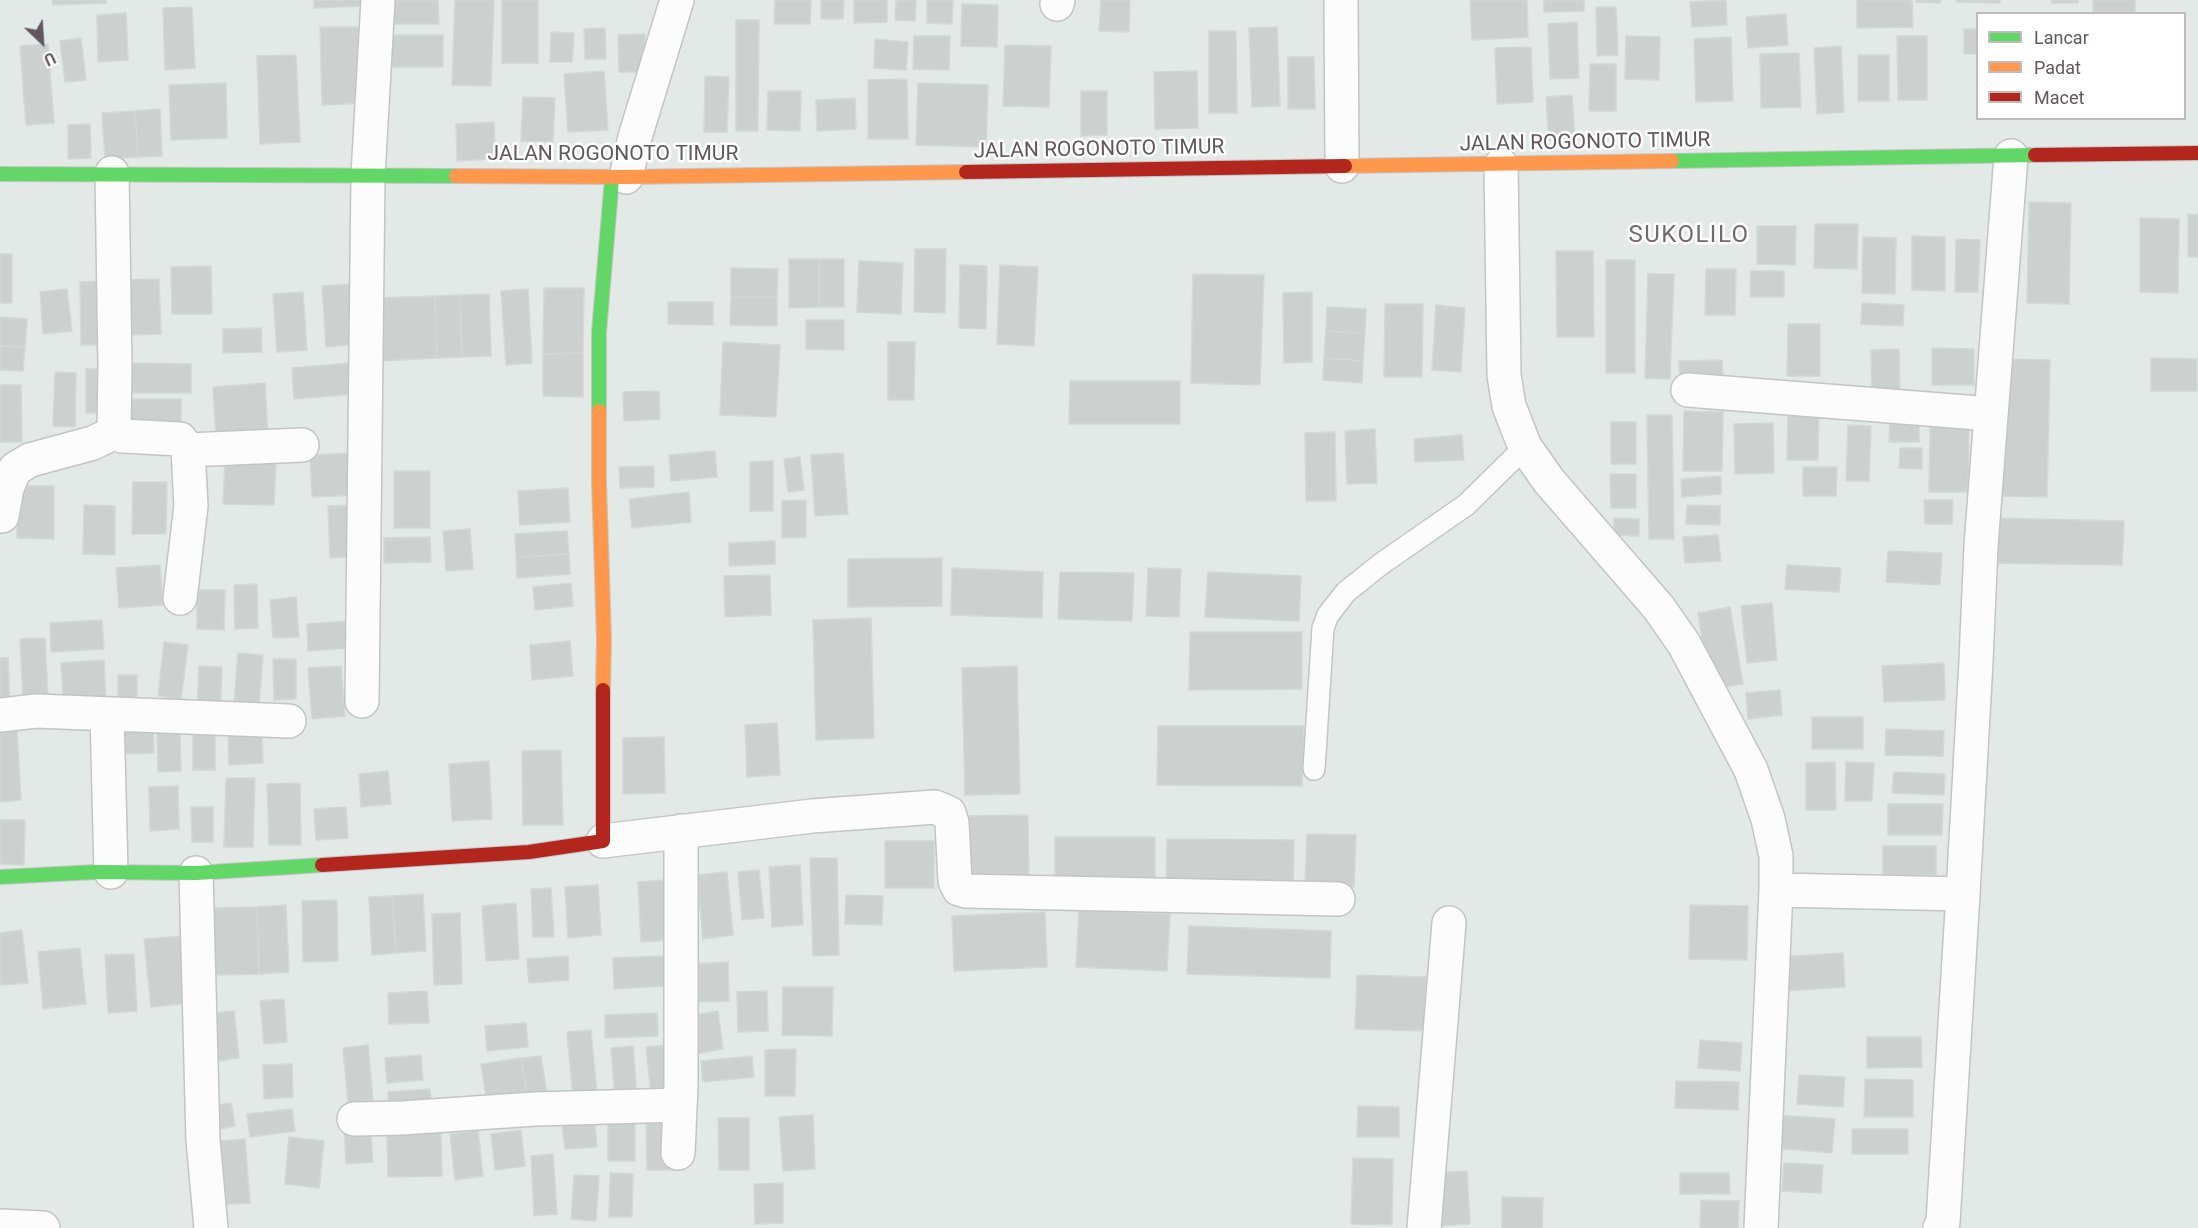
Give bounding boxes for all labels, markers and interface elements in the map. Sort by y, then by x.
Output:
north arrow [12,12,72,72]
legend [1976,12,2186,120]
text: Lancar [2034,27,2089,48]
text: U [41,48,59,70]
text: Padat [2034,57,2081,78]
text: Macet [2034,87,2084,108]
street label: JALAN ROGONOTO TIMUR [1459,128,1711,158]
street label: JALAN ROGONOTO TIMUR [973,135,1225,165]
street label: JALAN ROGONOTO TIMUR [488,142,738,168]
district label: SUKOLILO [1628,222,1750,250]

